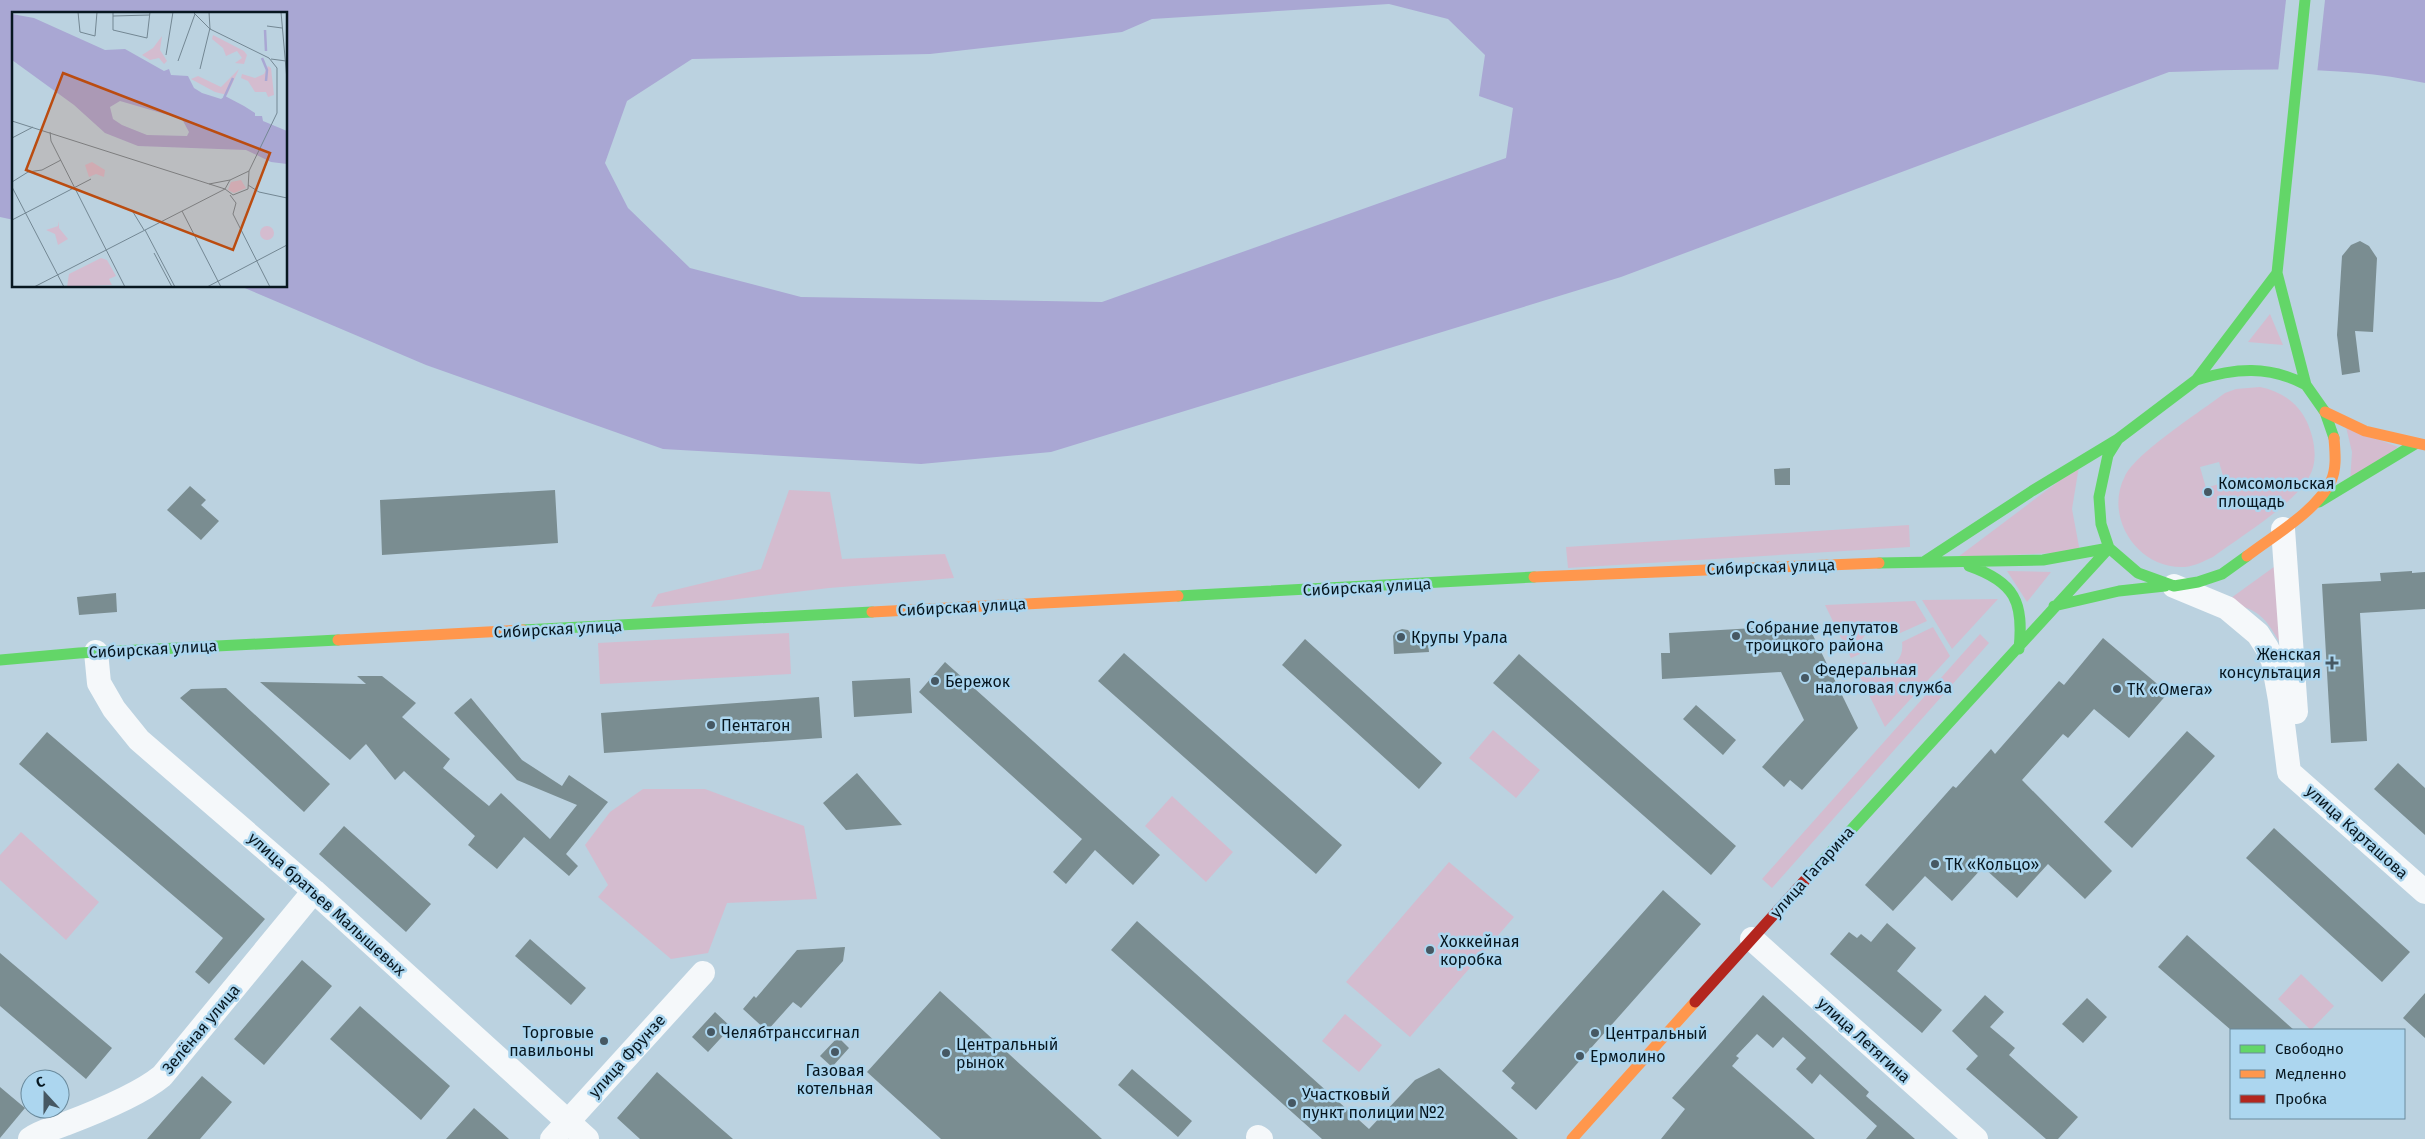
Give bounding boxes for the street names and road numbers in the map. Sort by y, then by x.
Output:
street label: Сибирская улица [1706,555,1836,579]
street label: Сибирская улица [1302,574,1432,600]
street label: Сибирская улица [897,594,1027,620]
street label: Сибирская улица [493,616,623,642]
street label: Сибирская улица [88,636,218,662]
street label: улица Карташова [2302,781,2412,883]
street label: улица Гагарина [1766,822,1858,922]
street label: улица братьев Малышевых [244,828,410,980]
street label: Зелёная улица [158,981,244,1077]
street label: улица Летягина [1814,993,1914,1087]
street label: улица Фрунзе [585,1010,669,1102]

